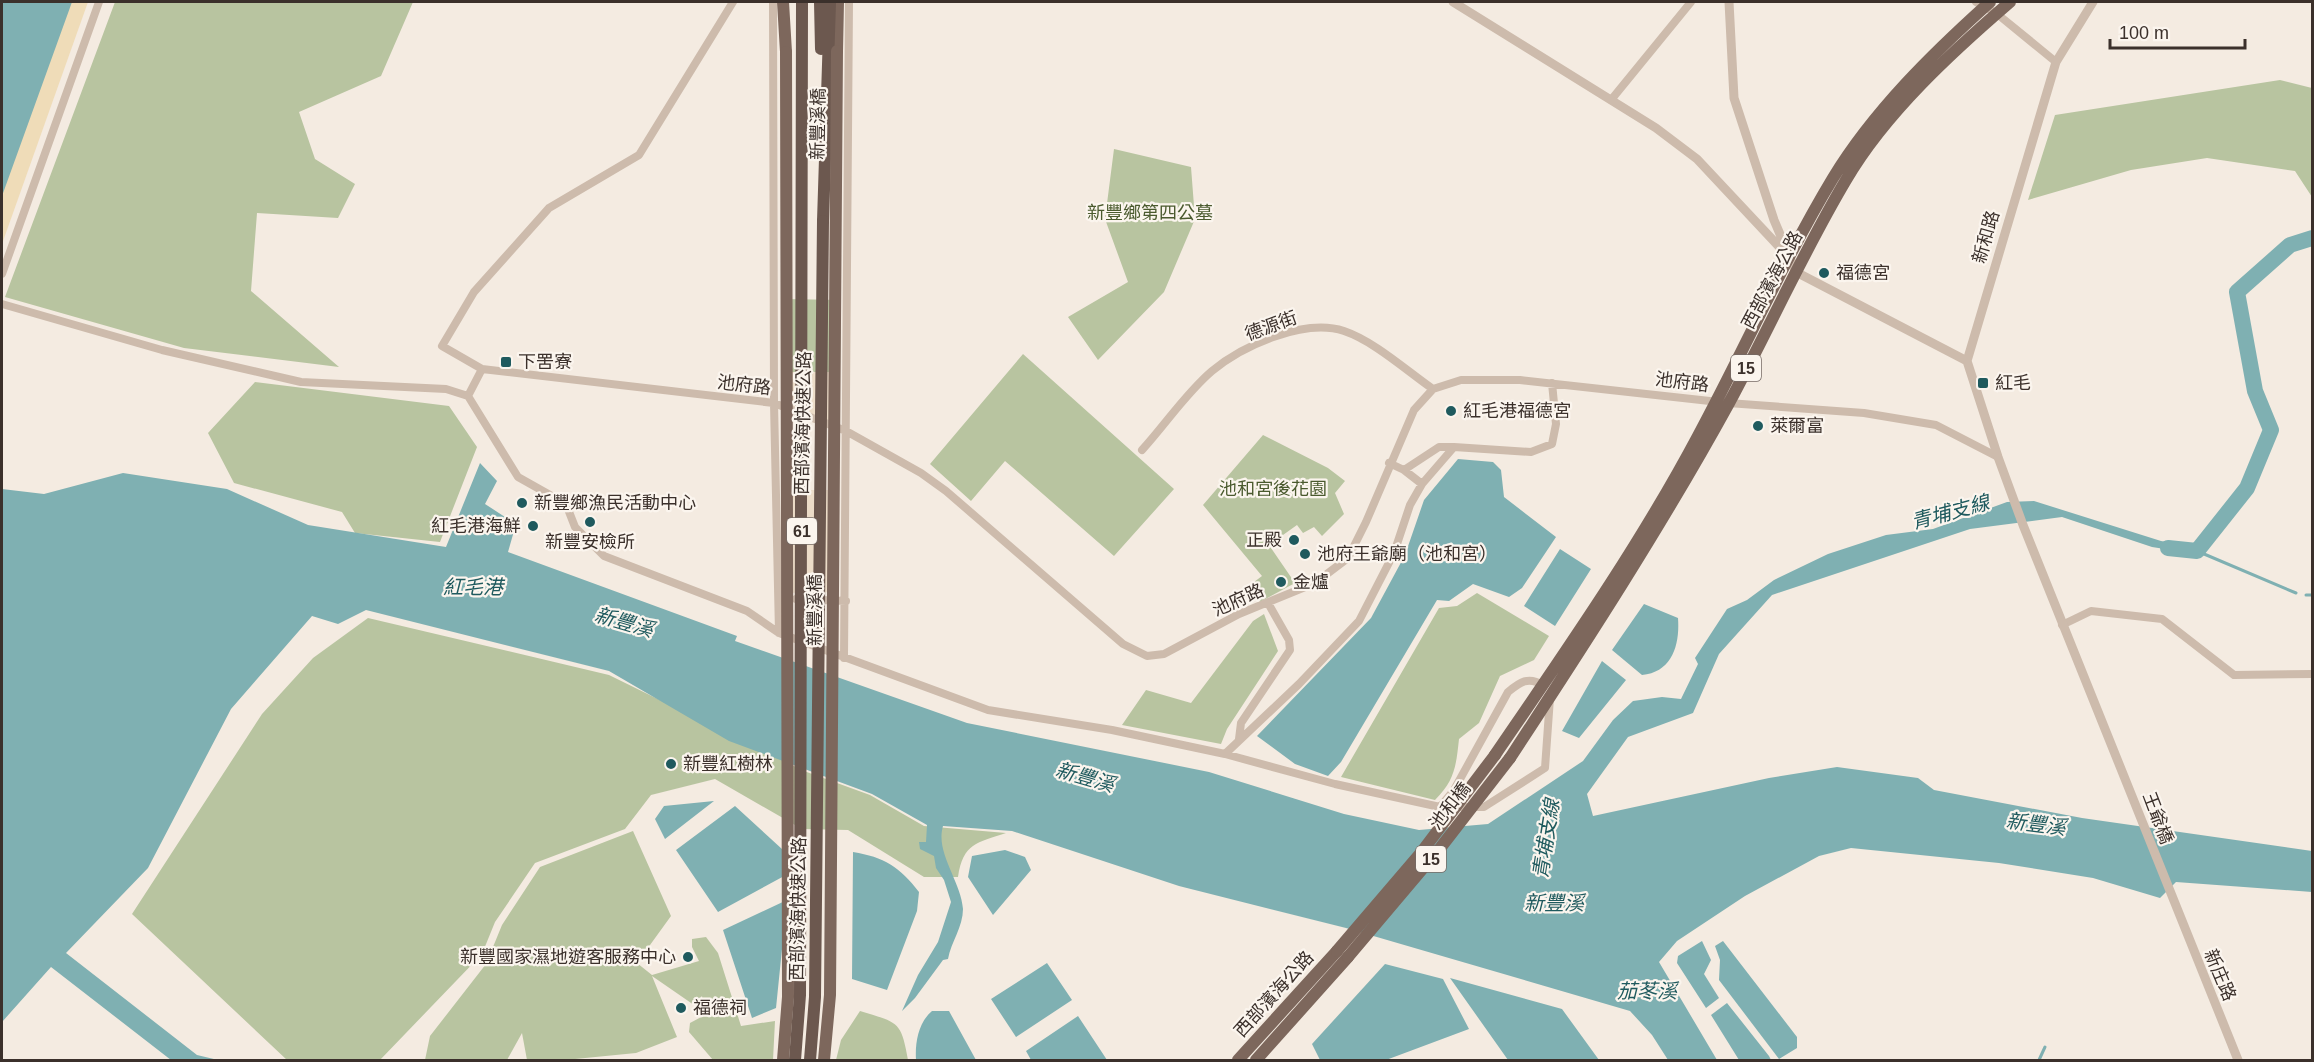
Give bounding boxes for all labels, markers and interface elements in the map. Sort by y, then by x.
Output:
scale bar [2110,12,2245,50]
text: 100 m [2119,23,2169,43]
street label: 新豐溪橋 [807,88,829,160]
park label: 新豐鄉第四公墓 [1087,203,1213,223]
street label: 新和路 [1969,208,2003,266]
street label: 西部濱海公路 [1738,228,1806,332]
place label: 福德宮 [1836,263,1890,283]
marker: 福德宮 [1817,266,1831,280]
street label: 德源街 [1242,307,1300,345]
street label: 西部濱海快速公路 [792,351,814,495]
place label: 下罟寮 [518,352,572,372]
marker: 下罟寮 [499,355,513,369]
road number: 15 [1731,355,1761,381]
street label: 池府路 [1654,369,1710,395]
street label: 池府路 [716,372,772,398]
place label: 紅毛 [1995,373,2031,393]
marker: 紅毛 [1976,376,1990,390]
place label: 紅毛港福德宮 [1463,401,1571,421]
marker: 紅毛港福德宮 [1444,404,1458,418]
place label: 萊爾富 [1770,416,1824,436]
marker: 萊爾富 [1751,419,1765,433]
park label: 池和宮後花園 [1219,479,1327,499]
water label: 青埔支線 [1909,491,1993,533]
place label: 新豐鄉漁民活動中心 [534,493,696,513]
marker: 新豐鄉漁民活動中心 [515,496,529,510]
marker: 新豐安檢所 [583,515,597,529]
place label: 紅毛港海鮮 [431,516,521,536]
road number: 61 [787,518,817,544]
marker: 紅毛港海鮮 [526,519,540,533]
place label: 正殿 [1246,530,1282,550]
place label: 新豐安檢所 [545,532,635,552]
marker: 正殿 [1287,533,1301,547]
place label: 池府王爺廟（池和宮） [1317,544,1497,564]
marker: 池府王爺廟（池和宮） [1298,547,1312,561]
place label: 金爐 [1293,572,1329,592]
street label: 新豐溪橋 [805,574,825,646]
marker: 金爐 [1274,575,1288,589]
water label: 紅毛港 [443,576,506,598]
street label: 池府路 [1209,580,1267,620]
water label: 新豐溪 [592,603,659,642]
place label: 新豐紅樹林 [683,754,773,774]
marker: 新豐紅樹林 [664,757,678,771]
water label: 新豐溪 [1053,758,1120,797]
street label: 池和橋 [1425,779,1475,833]
street label: 王爺橋 [2139,789,2177,847]
water label: 青埔支線 [1529,796,1563,880]
water label: 新豐溪 [2005,809,2070,839]
street label: 西部濱海快速公路 [787,837,809,981]
road number: 15 [1416,846,1446,872]
water label: 新豐溪 [1524,892,1587,914]
street label: 新庄路 [2200,946,2240,1004]
place label: 新豐國家濕地遊客服務中心 [460,947,676,967]
street label: 西部濱海公路 [1230,947,1318,1041]
marker: 新豐國家濕地遊客服務中心 [681,950,695,964]
water label: 茄苳溪 [1617,980,1680,1002]
place label: 福德祠 [693,998,747,1018]
marker: 福德祠 [674,1001,688,1015]

